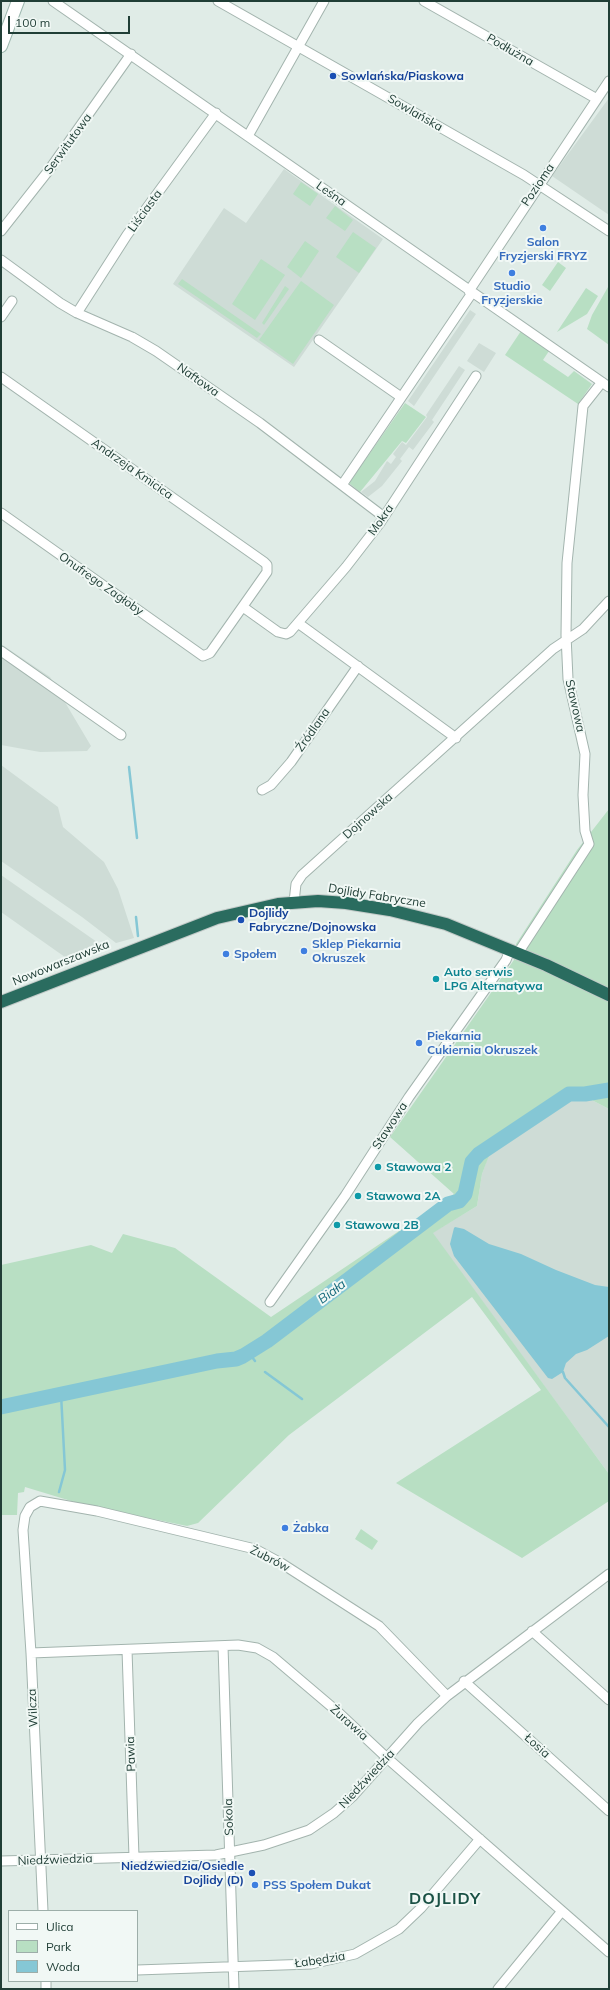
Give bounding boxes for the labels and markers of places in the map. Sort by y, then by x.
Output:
place label: Sowlańska/Piaskowa [341,69,464,83]
marker: Sowlańska/Piaskowa [328,71,338,81]
marker: Salon Fryzjerski FRYZ [538,223,548,233]
place label: Salon Fryzjerski FRYZ [499,235,587,263]
marker: Studio Fryzjerskie [507,268,517,278]
place label: Studio Fryzjerskie [481,279,543,307]
place label: Dojlidy Fabryczne/Dojnowska [249,906,376,934]
marker: Dojlidy Fabryczne/Dojnowska [236,915,246,925]
place label: Sklep Piekarnia Okruszek [312,937,401,965]
marker: Sklep Piekarnia Okruszek [299,946,309,956]
place label: Społem [234,947,277,961]
marker: Społem [221,949,231,959]
place label: Auto serwis LPG Alternatywa [444,965,543,993]
marker: Auto serwis LPG Alternatywa [431,974,441,984]
place label: Piekarnia Cukiernia Okruszek [427,1029,538,1057]
marker: Piekarnia Cukiernia Okruszek [414,1038,424,1048]
place label: Stawowa 2 [386,1160,451,1174]
marker: Stawowa 2 [373,1162,383,1172]
place label: Stawowa 2A [366,1189,440,1203]
marker: Stawowa 2A [353,1191,363,1201]
place label: Stawowa 2B [345,1218,419,1232]
marker: Stawowa 2B [332,1220,342,1230]
place label: Żabka [293,1521,329,1535]
marker: Żabka [280,1523,290,1533]
place label: Niedźwiedzia/Osiedle Dojlidy (D) [121,1859,244,1887]
marker: Niedźwiedzia/Osiedle Dojlidy (D) [247,1868,257,1878]
place label: PSS Społem Dukat [263,1878,371,1892]
marker: PSS Społem Dukat [250,1880,260,1890]

